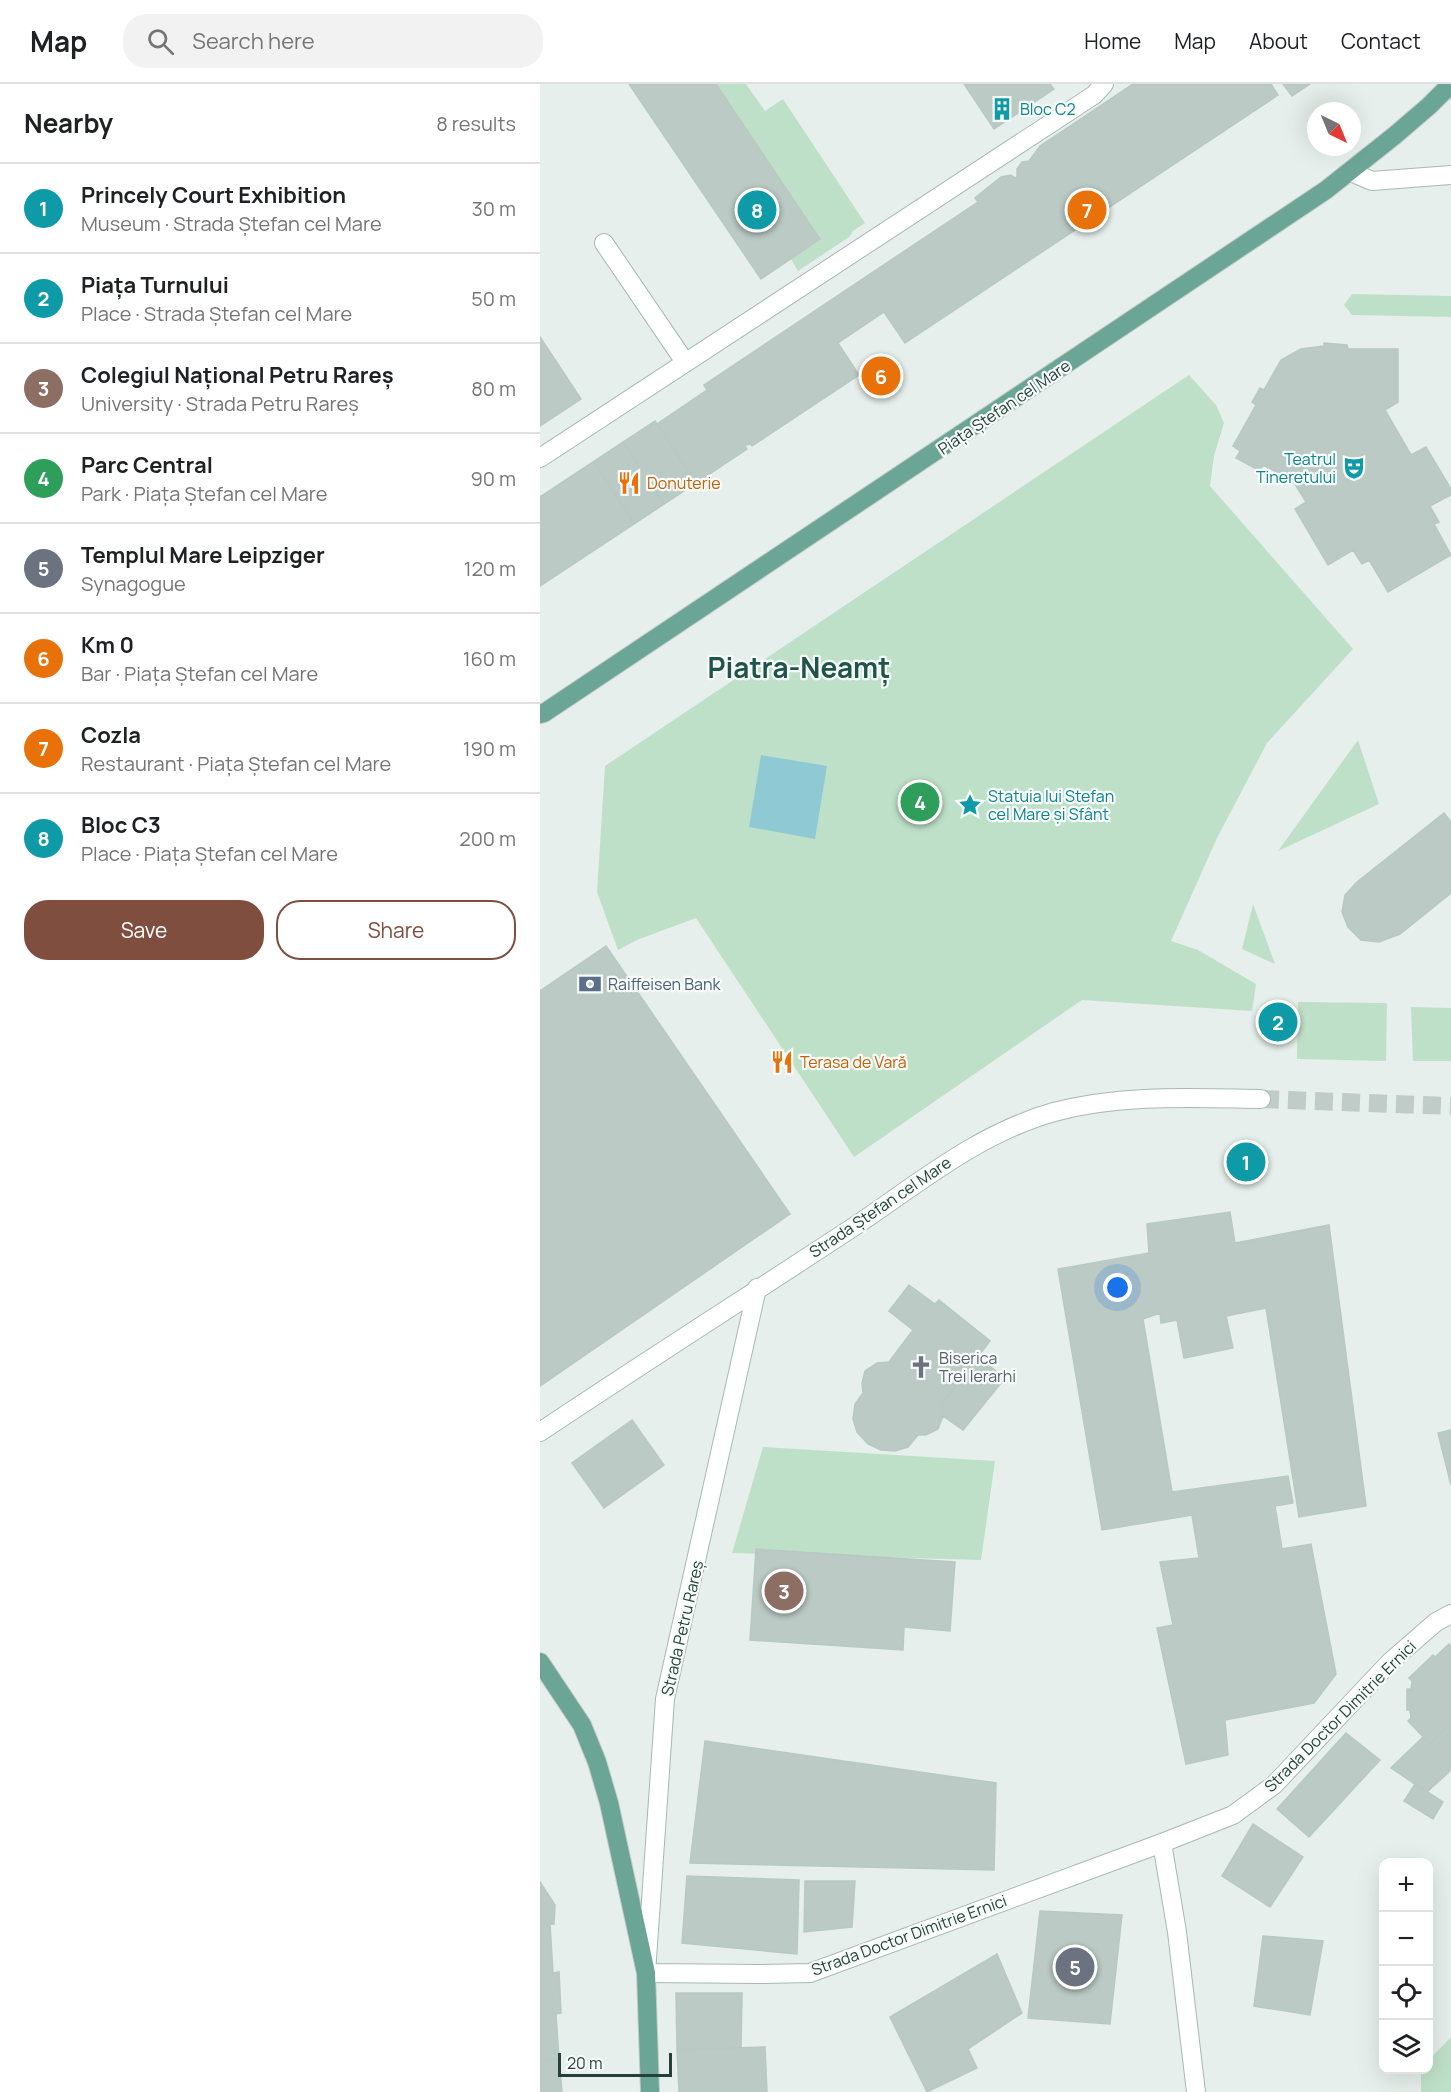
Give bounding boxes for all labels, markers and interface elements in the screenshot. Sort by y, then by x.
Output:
search box [123,14,543,68]
text: Map [30,22,87,60]
icon: search [144,25,177,58]
text: Search here [192,26,315,56]
text: Home [1084,27,1141,55]
text: Map [1174,27,1216,55]
text: About [1249,27,1308,55]
text: Contact [1341,27,1421,55]
building icon: Bloc C2 [989,96,1015,122]
place label: Bloc C2 [1020,98,1076,120]
north arrow [1307,102,1361,156]
text: Nearby [24,105,113,141]
text: 8 results [436,110,516,137]
text: Princely Court Exhibition [81,180,346,210]
pin: 8 [738,188,776,232]
pin: 7 [1068,188,1106,232]
text: 1 [39,195,48,222]
text: 30 m [472,195,516,222]
text: Museum · Strada Ștefan cel Mare [81,210,382,237]
text: Piața Turnului [81,270,229,300]
text: 2 [38,285,49,312]
text: 50 m [471,285,516,312]
text: Place · Strada Ștefan cel Mare [81,300,352,327]
pin: 6 [862,354,900,398]
street label: Piața Ștefan cel Mare [933,354,1075,460]
text: Colegiul Național Petru Rareș [81,360,394,390]
text: 3 [38,375,49,402]
text: 80 m [471,375,516,402]
text: University · Strada Petru Rareș [81,390,359,417]
place label: Teatrul Tineretului [1256,448,1336,488]
text: Parc Central [81,450,213,480]
theatre icon: Teatrul Tineretului [1341,455,1367,481]
text: 4 [37,465,50,492]
text: 90 m [470,465,516,492]
restaurant icon: Donuterie [616,470,642,496]
place label: Donuterie [647,472,721,494]
text: Park · Piața Ștefan cel Mare [81,480,328,507]
text: Templul Mare Leipziger [81,540,325,570]
text: 5 [38,555,49,582]
text: 120 m [464,555,516,582]
text: Synagogue [81,570,186,597]
text: Km 0 [81,630,134,660]
text: 6 [37,645,50,672]
text: 160 m [463,645,516,672]
district label: Piatra-Neamț [708,648,890,687]
text: Bar · Piața Ștefan cel Mare [81,660,318,687]
text: Cozla [81,720,141,750]
text: 7 [38,735,49,762]
text: 190 m [463,735,516,762]
text: Restaurant · Piața Ștefan cel Mare [81,750,391,777]
pin: 4 [900,780,940,824]
place label: Statuia lui Stefan cel Mare și Sfânt [988,785,1114,825]
place icon: Statuia lui Stefan cel Mare și Sfânt [957,792,983,818]
text: Bloc C3 [81,810,161,840]
text: 8 [37,825,50,852]
text: 200 m [459,825,516,852]
text: Place · Piața Ștefan cel Mare [81,840,338,867]
button: Save [24,900,264,960]
button: Share [276,900,516,960]
bank icon: Raiffeisen Bank [577,971,603,997]
place label: Raiffeisen Bank [608,973,721,995]
pin: 2 [1258,1000,1298,1044]
restaurant icon: Terasa de Vară [769,1049,795,1075]
place label: Terasa de Vară [800,1051,907,1073]
pin: 1 [1226,1140,1266,1184]
street label: Strada Ștefan cel Mare [805,1151,955,1263]
your location [1103,1273,1132,1302]
place label: Biserica Trei Ierarhi [939,1347,1016,1387]
church icon: Biserica Trei Ierarhi [908,1354,934,1380]
street label: Strada Petru Rareș [656,1558,708,1698]
pin: 3 [764,1568,804,1614]
street label: Strada Doctor Dimitrie Ernici [1259,1635,1421,1797]
map controls [1379,1858,1433,2074]
button: + [1379,1858,1433,1912]
street label: Strada Doctor Dimitrie Ernici [808,1889,1010,1981]
button: − [1379,1912,1433,1966]
pin: 5 [1056,1944,1094,1990]
button: locate [1379,1966,1433,2020]
button: layers [1379,2020,1433,2074]
scale bar [558,2050,672,2078]
text: 20 m [567,2052,603,2074]

